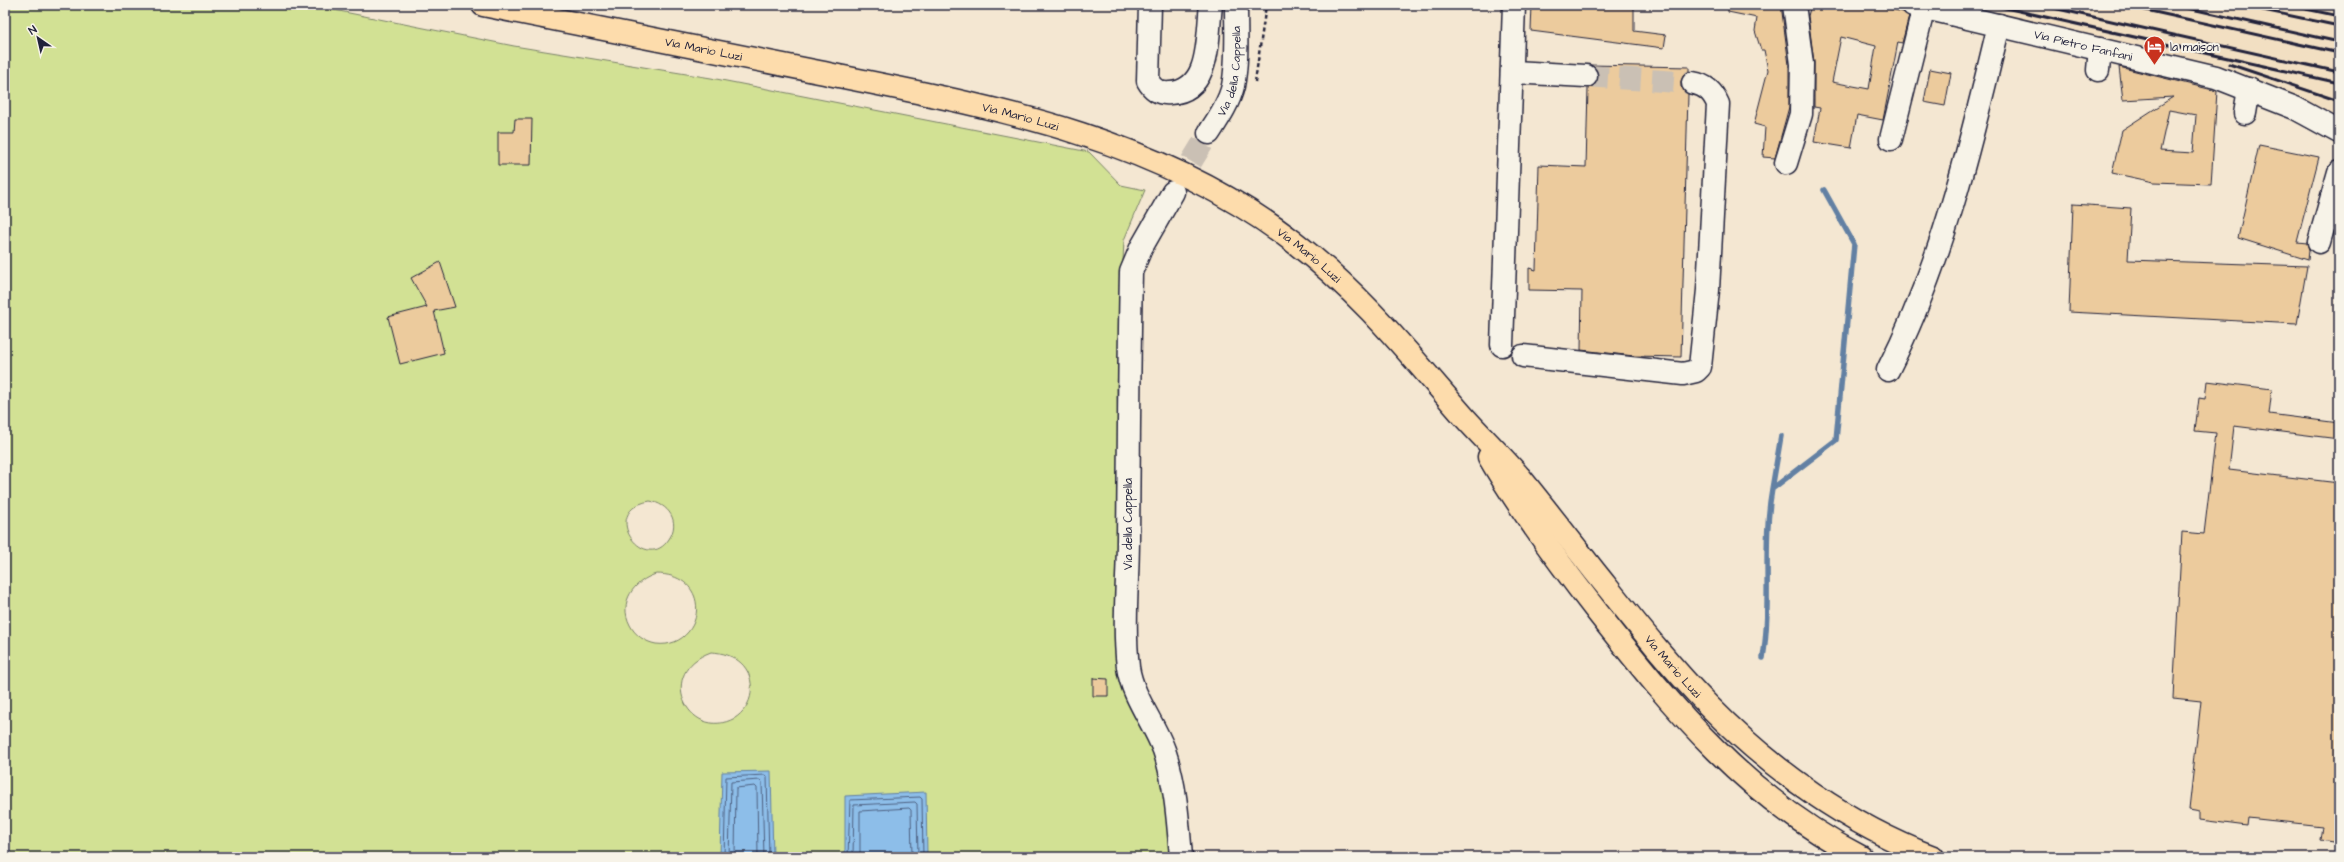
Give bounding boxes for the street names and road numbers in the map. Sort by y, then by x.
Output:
street label: Via della Cappella [1213,26,1245,120]
street label: Via Pietro Fanfani [2032,26,2134,65]
street label: Via Mario Luzi [663,33,744,65]
street label: Via Mario Luzi [981,98,1061,135]
street label: Via Mario Luzi [1273,224,1345,287]
street label: Via della Cappella [1120,478,1137,570]
street label: Via Mario Luzi [1641,631,1705,702]

